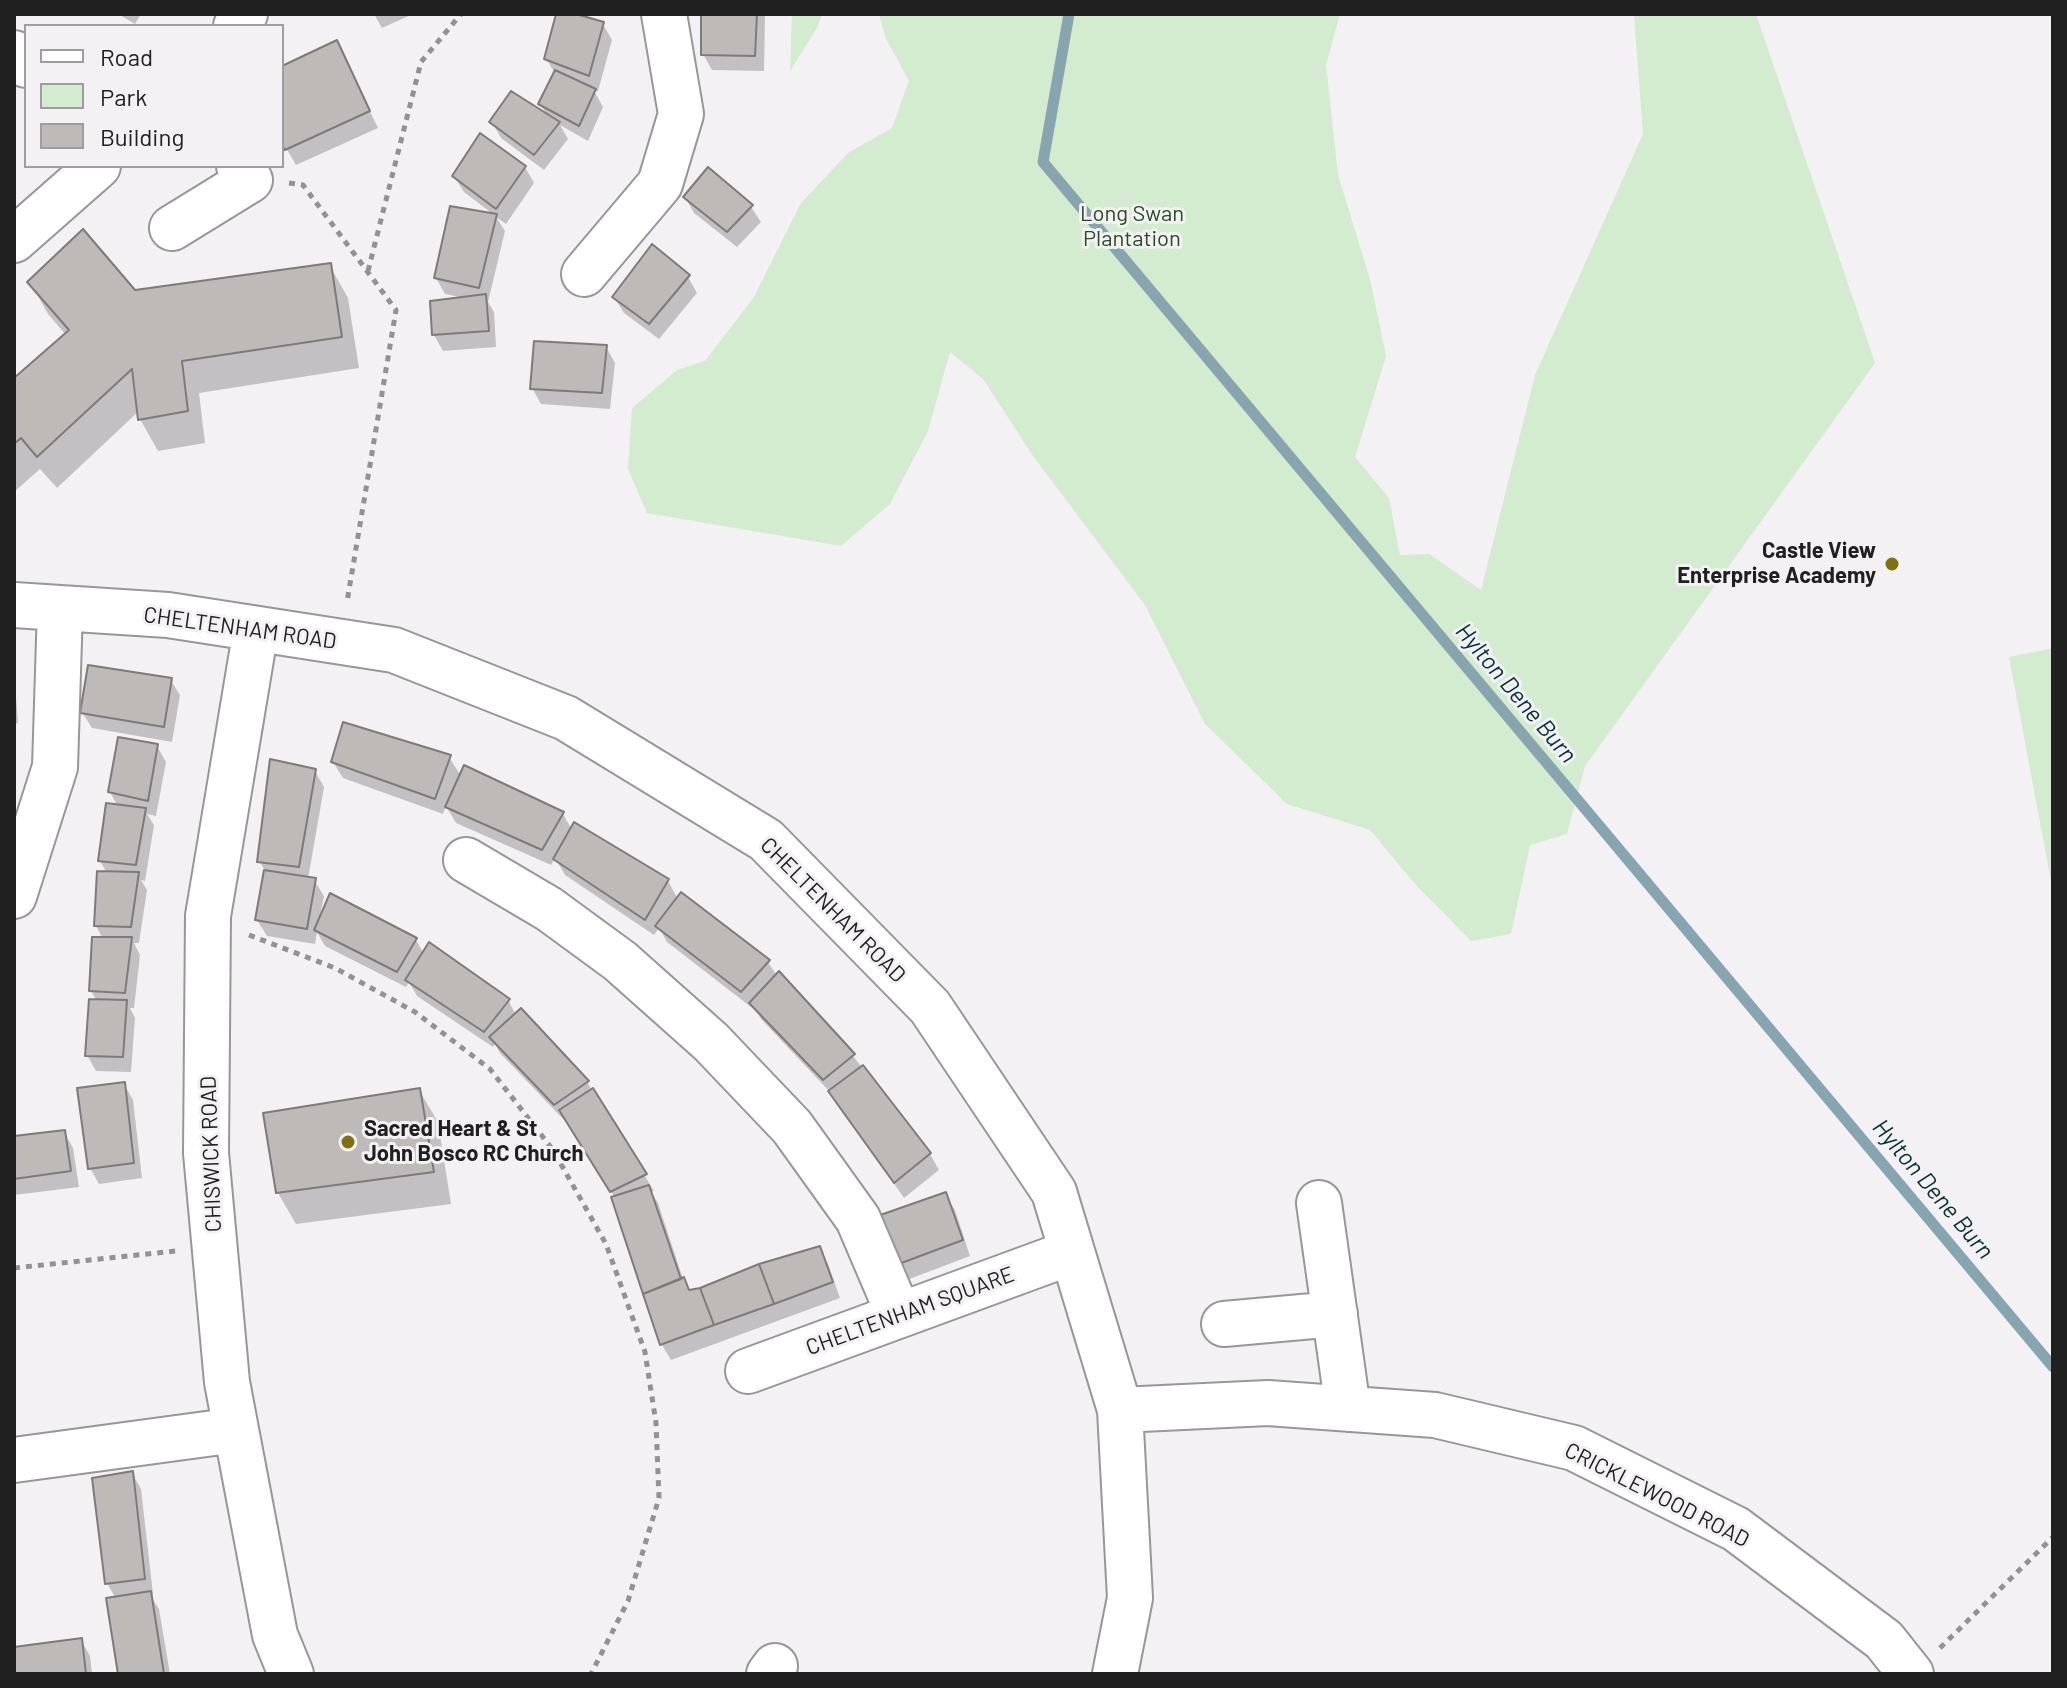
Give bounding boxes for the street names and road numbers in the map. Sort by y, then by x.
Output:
street label: CHELTENHAM ROAD [142,601,338,655]
street label: CHELTENHAM ROAD [755,832,911,988]
street label: CHISWICK ROAD [195,1075,227,1233]
street label: CHELTENHAM SQUARE [802,1261,1018,1361]
street label: CRICKLEWOOD ROAD [1560,1437,1754,1553]

